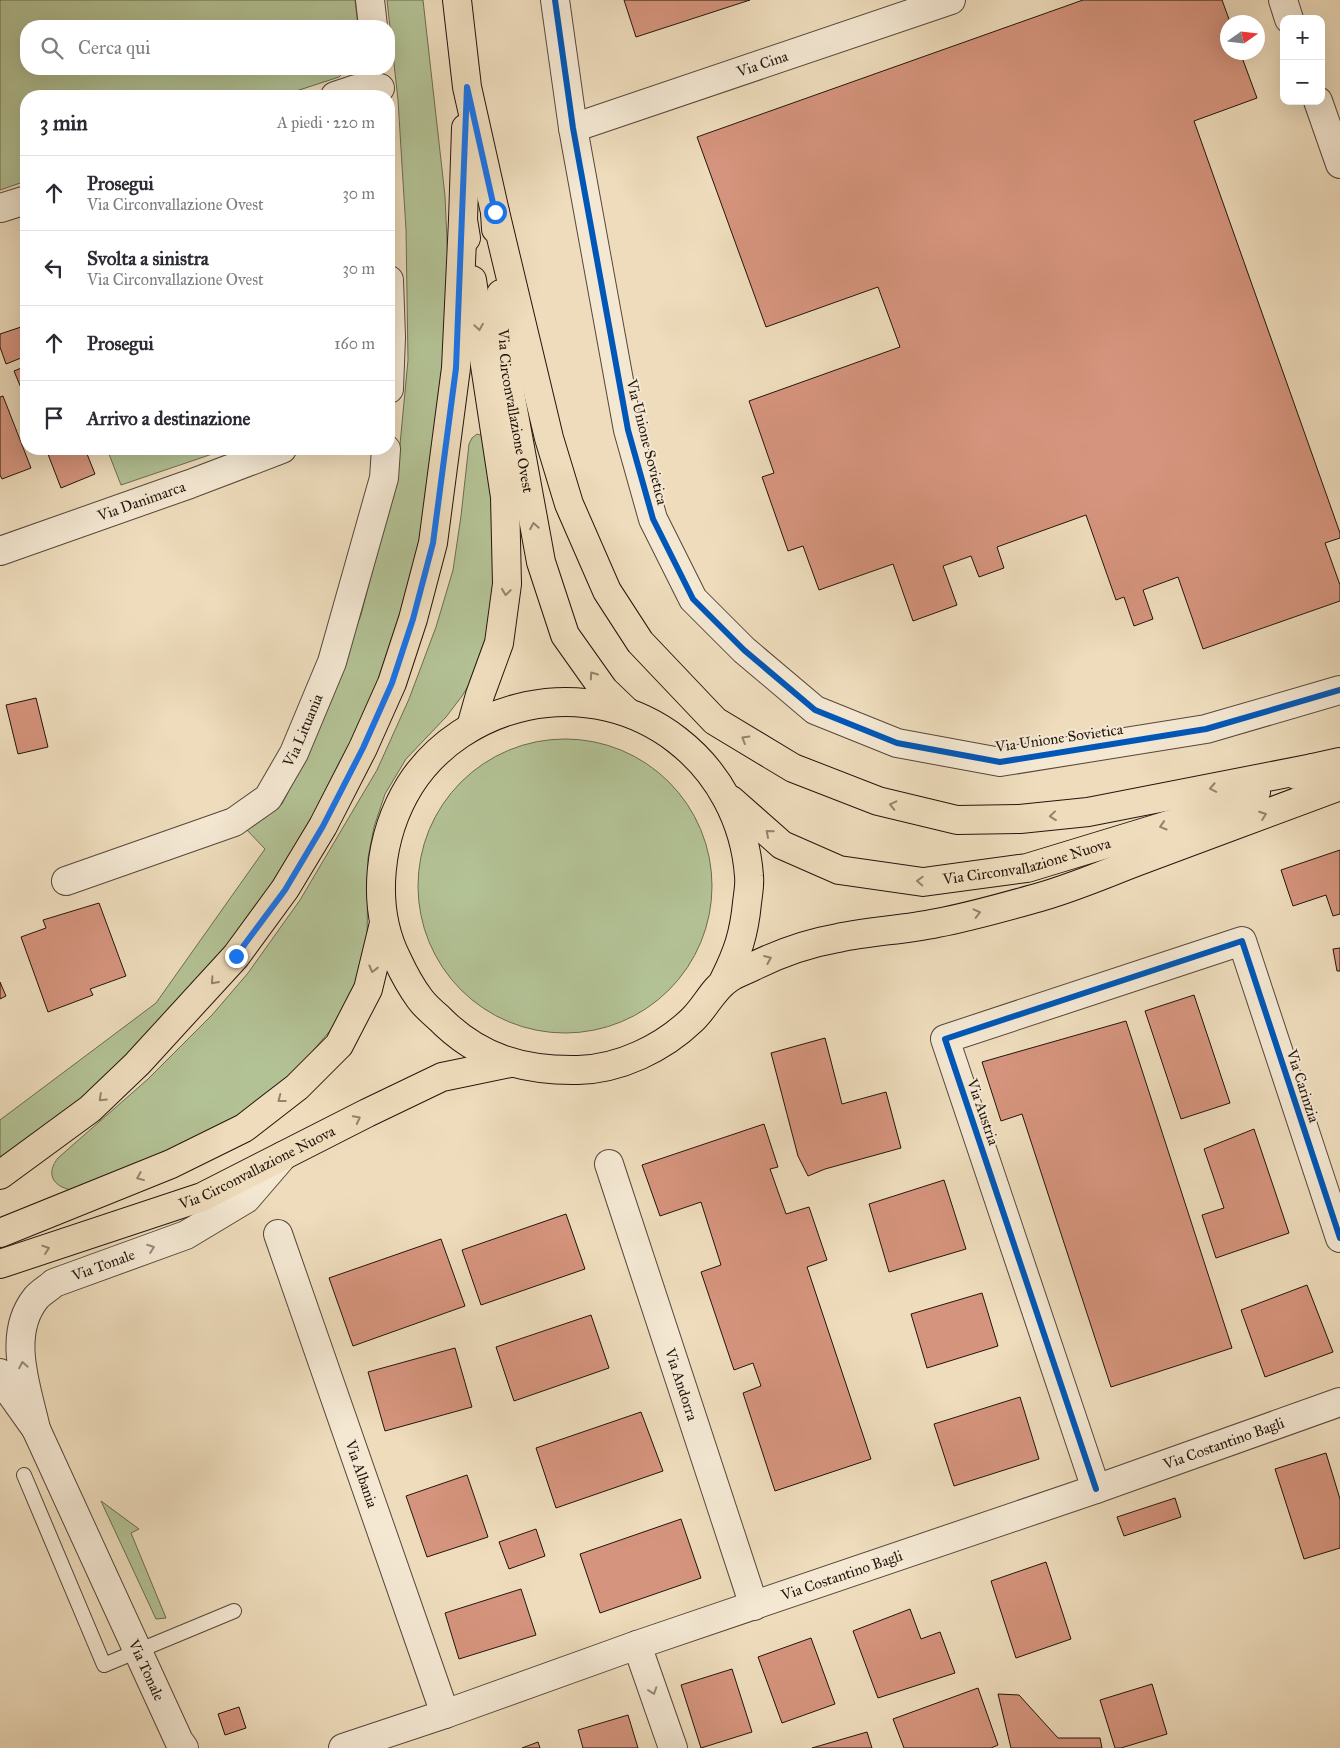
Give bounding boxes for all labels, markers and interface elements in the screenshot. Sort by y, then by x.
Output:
north arrow [1220,15,1265,60]
map controls [1280,15,1325,105]
button: + [1280,15,1325,60]
search box [20,20,395,75]
icon: search [38,34,66,62]
text: Cerca qui [78,36,150,59]
street label: Via Cina [734,47,791,81]
button: − [1280,60,1325,105]
text: 3 min [40,110,88,136]
text: A piedi · 220 m [277,113,375,132]
text: Prosegui [87,172,154,195]
icon: ahead [40,179,68,207]
text: 30 m [342,184,375,203]
text: Via Circonvallazione Ovest [87,195,264,214]
route start [484,201,507,224]
text: Svolta a sinistra [87,247,209,270]
icon: left [40,254,68,282]
text: 30 m [342,259,375,278]
text: Via Circonvallazione Ovest [87,270,264,289]
one-way arrow [474,322,484,331]
street label: Via Circonvallazione Ovest [494,327,537,495]
icon: ahead [40,329,68,357]
text: Prosegui [87,332,154,355]
text: 160 m [334,334,375,353]
street label: Via Unione Sovietica [622,376,671,507]
icon: arrive [40,404,68,432]
text: Arrivo a destinazione [87,407,250,430]
street label: Via Danimarca [94,477,188,525]
one-way arrow [530,522,540,531]
one-way arrow [501,589,512,597]
one-way arrow [590,672,600,681]
street label: Via Lituania [278,691,327,771]
street label: Via Unione Sovietica [993,720,1125,756]
one-way arrow [742,735,751,745]
one-way arrow [1209,782,1218,792]
one-way arrow [888,800,897,811]
one-way arrow [1049,810,1057,821]
one-way arrow [1258,810,1267,821]
one-way arrow [1159,821,1168,831]
one-way arrow [765,829,774,838]
street label: Via Circonvallazione Nuova [941,834,1113,888]
one-way arrow [916,876,924,886]
one-way arrow [973,908,982,919]
route end [225,945,248,968]
one-way arrow [763,955,772,966]
one-way arrow [368,965,379,974]
one-way arrow [211,975,220,984]
street label: Via Carinzia [1282,1046,1323,1126]
street label: Via Austria [963,1076,1003,1148]
one-way arrow [98,1092,107,1101]
one-way arrow [277,1093,287,1102]
one-way arrow [351,1115,360,1125]
street label: Via Circonvallazione Nuova [176,1122,339,1213]
one-way arrow [136,1171,144,1181]
one-way arrow [147,1244,155,1254]
one-way arrow [42,1245,50,1255]
street label: Via Tonale [68,1245,137,1285]
street label: Via Andorra [661,1345,702,1424]
one-way arrow [18,1360,28,1369]
street label: Via Costantino Bagli [1160,1414,1287,1474]
street label: Via Albania [341,1437,382,1511]
street label: Via Costantino Bagli [778,1546,905,1605]
street label: Via Tonale [124,1636,168,1704]
one-way arrow [647,1686,657,1695]

